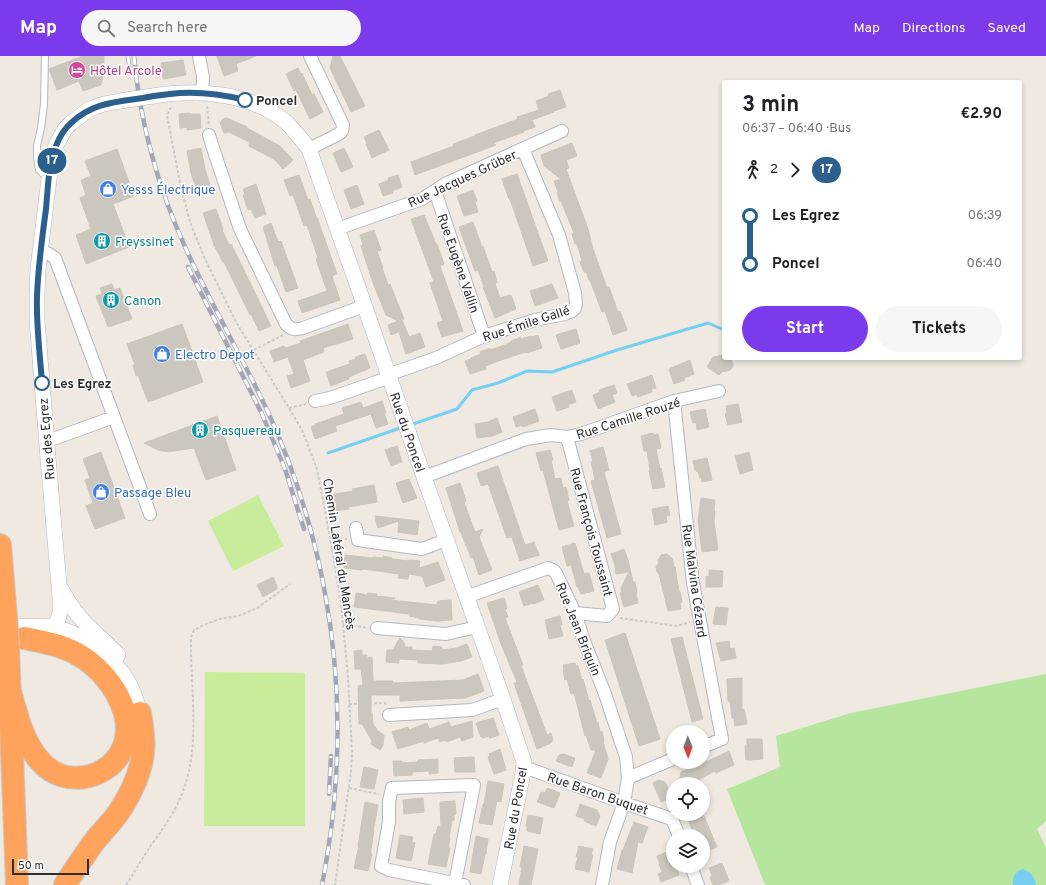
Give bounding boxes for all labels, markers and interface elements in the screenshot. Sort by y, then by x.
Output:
search box [81,10,361,46]
text: Map [20,16,57,40]
icon: search [95,17,117,39]
text: Search here [127,19,207,38]
text: Map [854,20,880,37]
text: Directions [902,20,966,37]
text: Saved [988,20,1026,37]
hotel icon: Hôtel Arcole [67,60,87,80]
place label: Hôtel Arcole [90,64,162,80]
marker: Poncel [237,92,253,108]
text: 3 min [742,92,799,119]
place label: Poncel [256,94,297,110]
text: €2.90 [961,105,1002,124]
text: 06:37 – 06:40 · Bus [742,121,851,137]
line badge: 17 [34,148,70,174]
street label: Rue Jacques Grüber [406,148,520,212]
text: 17 [45,152,59,169]
icon: walk [742,159,764,181]
icon: forward [784,159,806,181]
text: 17 [820,161,833,178]
text: 2 [770,162,778,178]
shop icon: Yesss Électrique [98,179,118,199]
place label: Yesss Électrique [121,181,215,199]
text: Les Egrez [772,207,840,226]
text: 06:39 [968,208,1002,224]
street label: Rue Eugène Vallin [433,212,482,315]
building icon: Freyssinet [92,231,112,251]
place label: Freyssinet [115,235,174,251]
text: Poncel [772,255,820,274]
text: 06:40 [967,256,1002,272]
building icon: Canon [101,290,121,310]
place label: Canon [124,294,161,310]
street label: Rue Émile Gallé [480,301,572,347]
button: Start [742,306,868,352]
button: Tickets [876,306,1002,352]
shop icon: Electro Depot [152,344,172,364]
place label: Electro Depot [175,348,255,364]
marker: Les Egrez [34,375,50,391]
place label: Les Egrez [53,377,112,393]
street label: Rue du Poncel [385,391,427,475]
street label: Rue Camille Rouzé [574,396,683,444]
street label: Rue des Egrez [36,397,60,480]
building icon: Pasquereau [190,420,210,440]
place label: Pasquereau [213,424,281,440]
street label: Rue François Toussaint [565,466,615,599]
street label: Chemin Latéral du Mancès [318,477,358,631]
shop icon: Passage Bleu [91,482,111,502]
place label: Passage Bleu [114,486,191,502]
street label: Rue Malvina Cézard [677,524,709,639]
street label: Rue Jean Briquin [551,581,603,679]
north arrow [666,725,710,769]
map controls [666,725,710,873]
street label: Rue du Poncel [502,766,532,851]
street label: Rue Baron Buquet [545,770,650,820]
button: locate [666,777,710,821]
button: layers [666,829,710,873]
scale bar [12,857,89,876]
text: 50 m [18,859,44,873]

